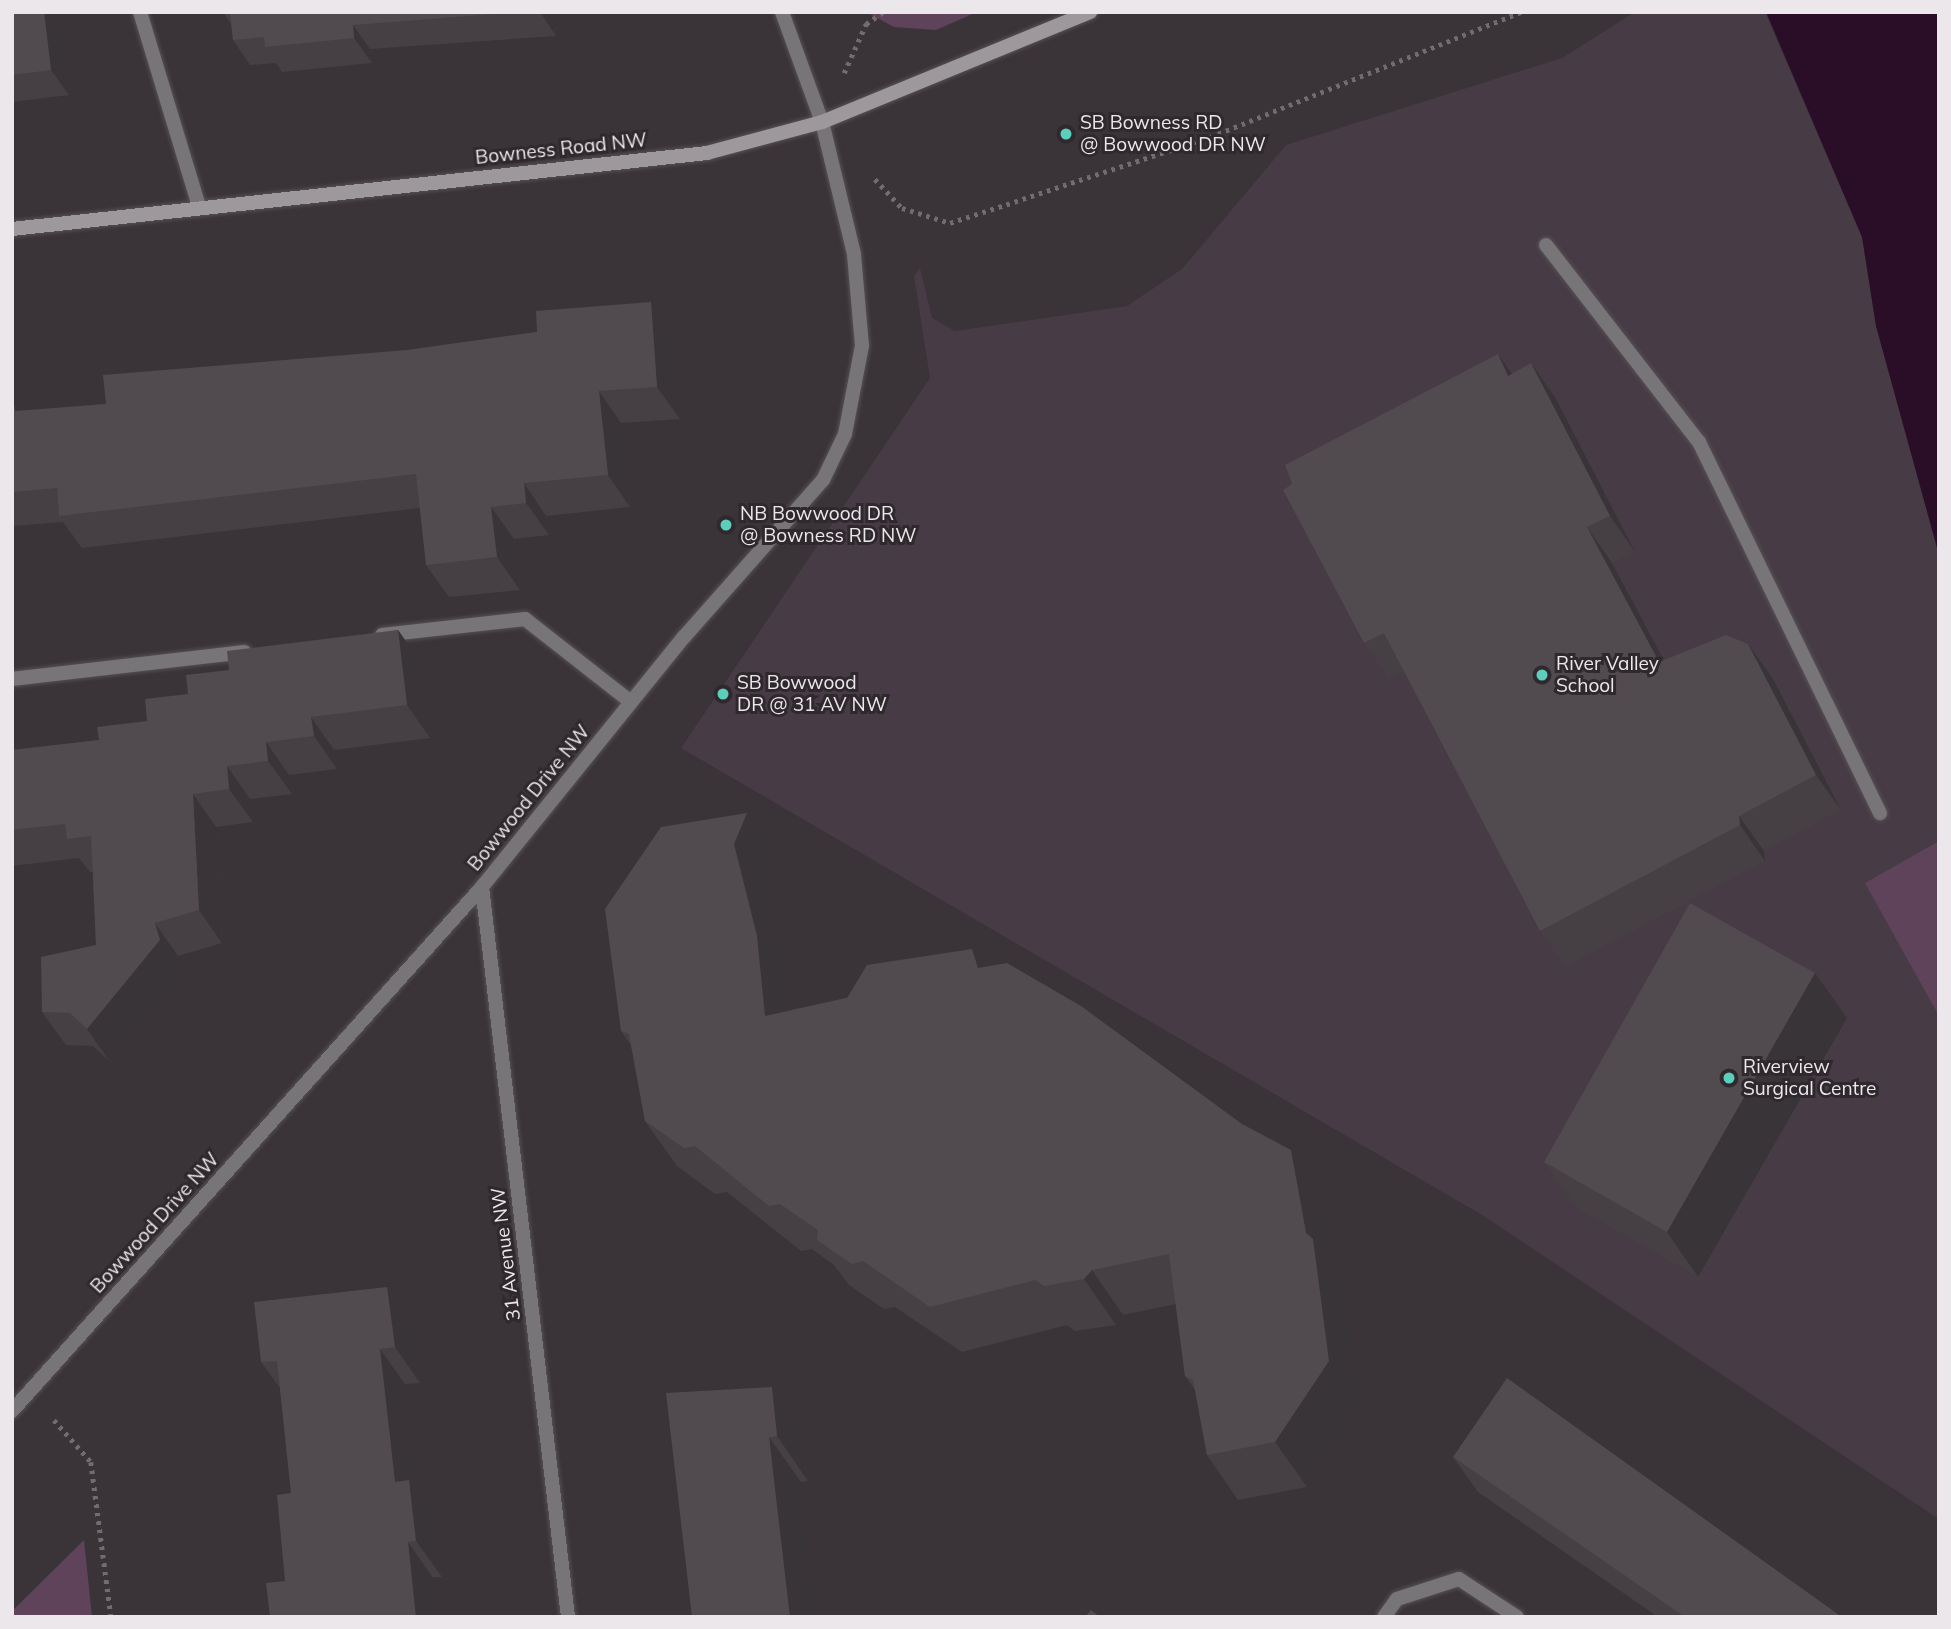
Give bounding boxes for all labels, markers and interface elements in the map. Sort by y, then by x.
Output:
place label: SB Bowness RD @ Bowwood DR NW [1080,112,1266,156]
marker: SB Bowness RD @ Bowwood DR NW [1058,126,1074,142]
street label: Bowness Road NW [474,129,648,169]
place label: NB Bowwood DR @ Bowness RD NW [740,503,916,547]
marker: NB Bowwood DR @ Bowness RD NW [718,517,734,533]
place label: River Valley School [1556,653,1659,697]
marker: River Valley School [1534,667,1550,683]
place label: SB Bowwood DR @ 31 AV NW [737,672,887,716]
marker: SB Bowwood DR @ 31 AV NW [715,686,731,702]
street label: Bowwood Drive NW [463,721,595,875]
place label: Riverview Surgical Centre [1743,1056,1876,1100]
marker: Riverview Surgical Centre [1721,1070,1737,1086]
street label: Bowwood Drive NW [86,1148,224,1298]
street label: 31 Avenue NW [487,1186,525,1322]

